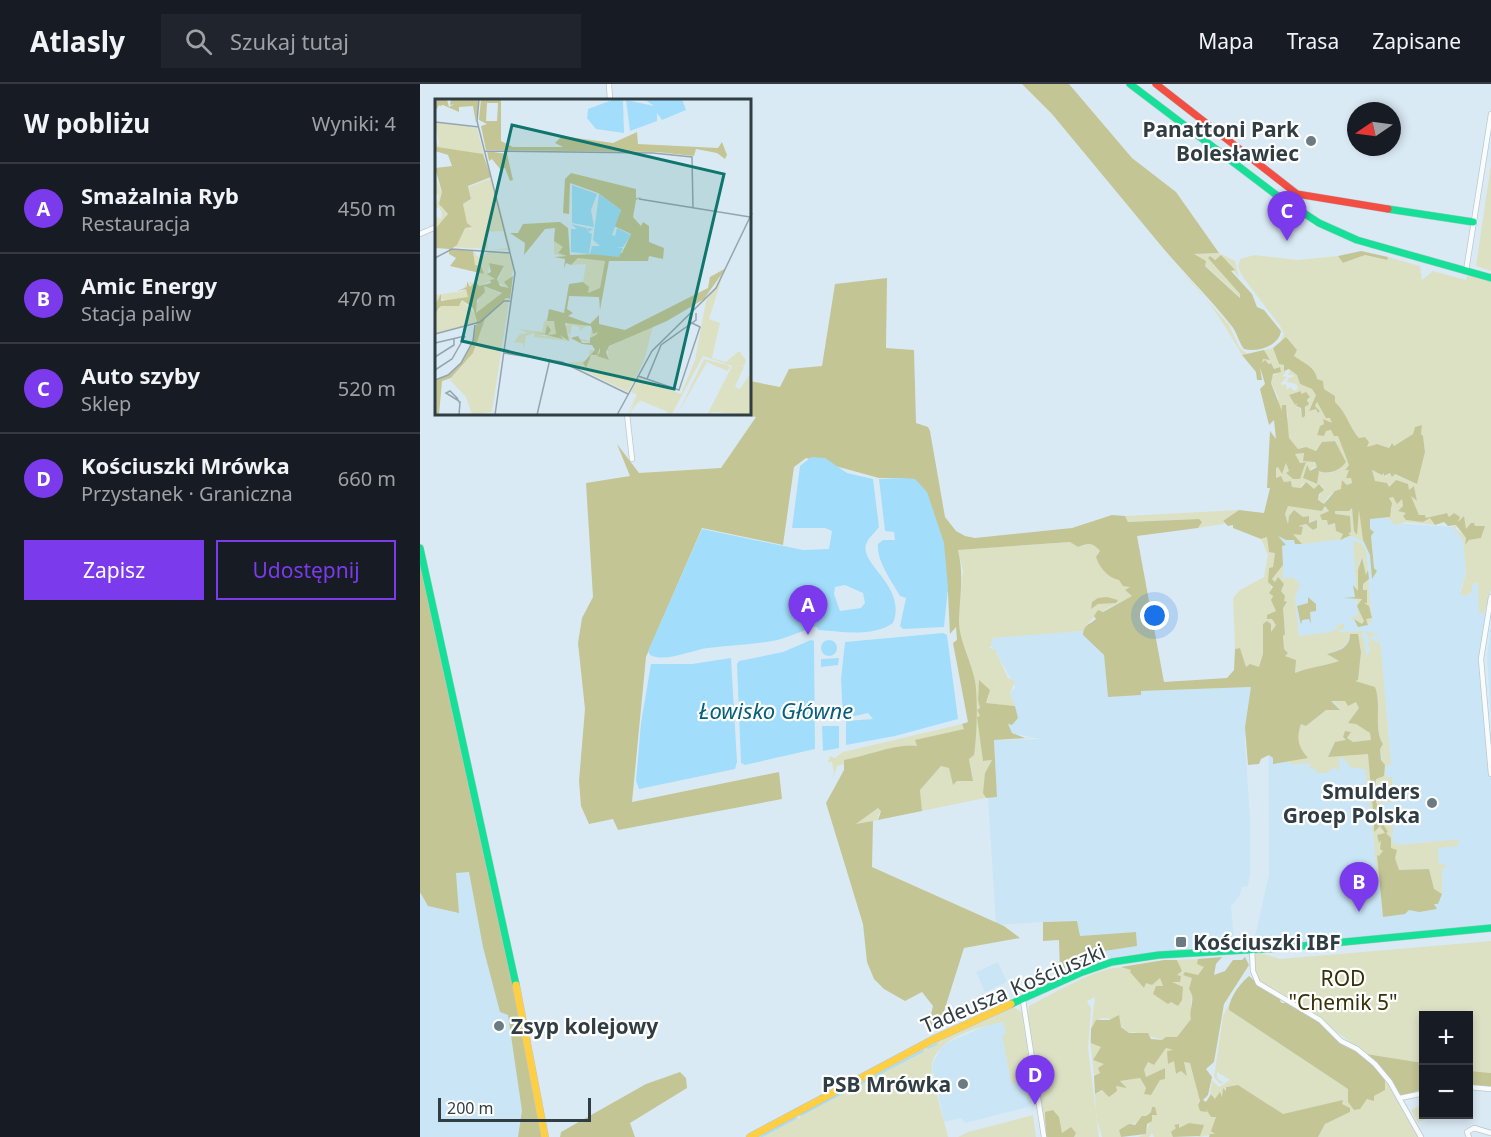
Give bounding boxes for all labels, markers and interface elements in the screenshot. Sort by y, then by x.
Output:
search box [161,14,581,68]
text: Atlasly [30,22,125,60]
icon: search [182,25,215,58]
text: Szukaj tutaj [230,26,349,56]
text: Mapa [1198,27,1254,55]
text: Trasa [1287,27,1339,55]
text: Zapisane [1372,27,1461,55]
inset map [435,99,752,416]
north arrow [1347,102,1401,156]
text: W pobliżu [24,105,150,141]
text: Wyniki: 4 [312,110,396,137]
place label: Panattoni Park Bolesławiec [1142,115,1300,167]
marker: Panattoni Park Bolesławiec [1304,134,1318,148]
text: Smażalnia Ryb [81,180,239,210]
pin: C [1268,192,1306,241]
text: A [37,195,50,222]
text: 450 m [338,195,396,222]
text: Restauracja [81,210,190,237]
text: Amic Energy [81,270,217,300]
text: B [37,285,50,312]
text: 470 m [338,285,396,312]
text: Stacja paliw [81,300,191,327]
text: Auto szyby [81,360,200,390]
text: C [37,375,50,402]
text: 520 m [338,375,396,402]
text: Sklep [81,390,131,417]
text: Kościuszki Mrówka [81,450,290,480]
text: D [36,465,51,492]
text: 660 m [338,465,396,492]
text: Przystanek · Graniczna [81,480,293,507]
button: Zapisz [24,540,204,600]
button: Udostępnij [216,540,396,600]
pin: A [788,586,828,635]
your location [1140,601,1169,630]
water label: Łowisko Główne [699,695,853,725]
place label: Smulders Groep Polska [1283,777,1420,829]
marker: Smulders Groep Polska [1425,796,1439,810]
pin: B [1340,862,1378,912]
place label: Kościuszki IBF [1193,928,1341,956]
marker: Kościuszki IBF [1174,935,1188,949]
street label: Tadeusza Kościuszki [917,937,1109,1039]
park label: ROD "Chemik 5" [1289,964,1397,1016]
map controls [1419,1011,1473,1119]
button: + [1419,1011,1473,1065]
place label: Zsyp kolejowy [511,1012,658,1040]
marker: Zsyp kolejowy [492,1019,506,1033]
pin: D [1016,1056,1054,1105]
button: − [1419,1065,1473,1119]
place label: PSB Mrówka [822,1070,951,1098]
marker: PSB Mrówka [956,1077,970,1091]
scale bar [438,1095,591,1122]
text: 200 m [447,1097,494,1119]

